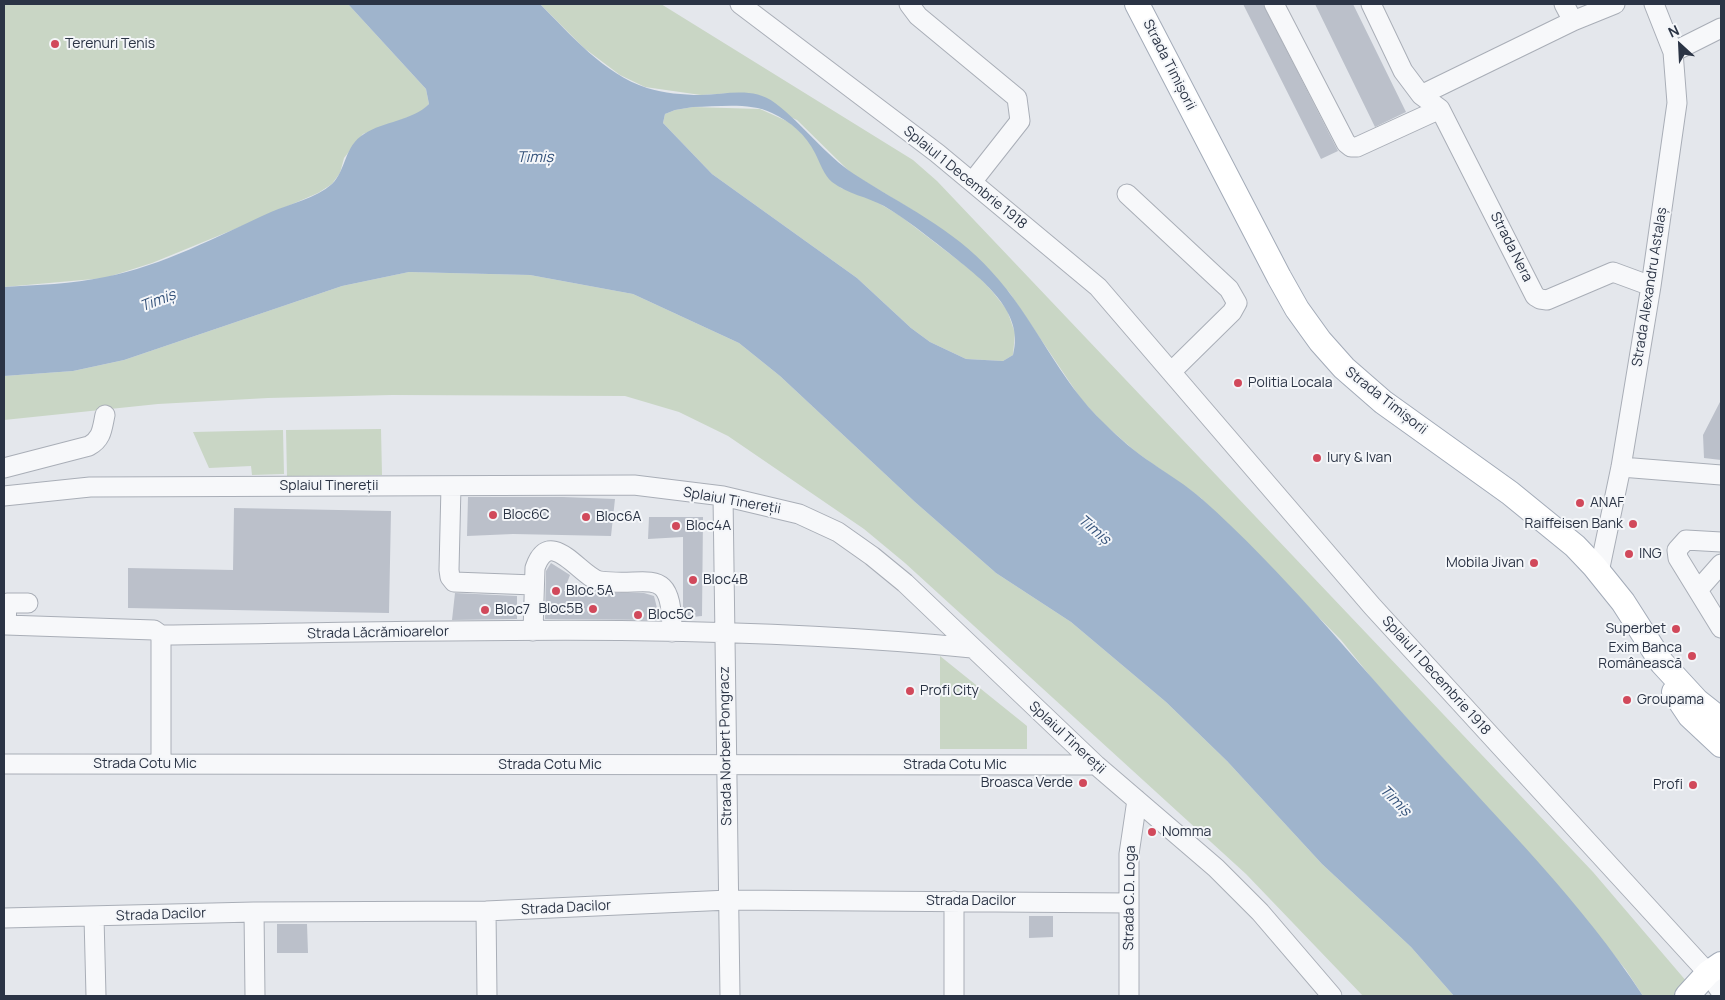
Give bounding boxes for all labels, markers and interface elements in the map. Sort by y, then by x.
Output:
street label: Strada Timișorii [1139,17,1199,113]
north arrow [1655,20,1705,70]
text: N [1665,20,1682,42]
place label: Terenuri Tenis [65,36,155,52]
marker: Terenuri Tenis [49,38,61,50]
street label: Splaiul 1 Decembrie 1918 [900,123,1030,233]
water label: Timiș [517,149,553,167]
street label: Strada Alexandru Astalaș [1629,206,1671,368]
street label: Strada Nera [1486,209,1536,285]
water label: Timiș [138,286,178,316]
street label: Strada Timișorii [1342,364,1430,438]
place label: Politia Locala [1248,375,1333,391]
marker: Politia Locala [1232,377,1244,389]
place label: Iury & Ivan [1327,450,1392,466]
marker: Iury & Ivan [1311,452,1323,464]
street label: Splaiul Tinereții [280,478,378,494]
street label: Splaiul Tinereții [682,484,782,518]
place label: ANAF [1590,495,1624,511]
marker: ANAF [1574,497,1586,509]
place label: Bloc6C [503,507,550,523]
marker: Bloc6C [487,509,499,521]
place label: Bloc6A [596,509,641,525]
marker: Bloc6A [580,511,592,523]
water label: Timiș [1074,511,1114,549]
place label: Raiffeisen Bank [1525,516,1623,532]
place label: Bloc4A [686,518,731,534]
marker: Raiffeisen Bank [1627,518,1639,530]
marker: Bloc4A [670,520,682,532]
place label: ING [1639,546,1662,562]
marker: ING [1623,548,1635,560]
place label: Mobila Jivan [1446,555,1524,571]
marker: Mobila Jivan [1528,557,1540,569]
place label: Bloc4B [703,572,748,588]
marker: Bloc4B [687,574,699,586]
place label: Bloc 5A [566,583,614,599]
marker: Bloc 5A [550,585,562,597]
place label: Bloc5B [538,601,583,617]
place label: Bloc7 [495,602,530,618]
marker: Bloc5B [587,603,599,615]
marker: Bloc7 [479,604,491,616]
place label: Bloc5C [648,607,694,623]
marker: Bloc5C [632,609,644,621]
street label: Splaiul 1 Decembrie 1918 [1378,613,1494,739]
place label: Superbet [1605,621,1666,637]
street label: Strada Lăcrămioarelor [307,623,449,643]
marker: Superbet [1670,623,1682,635]
place label: Exim Banca Românească [1598,640,1682,672]
marker: Exim Banca Românească [1686,650,1698,662]
street label: Strada Norbert Pongracz [716,666,736,826]
place label: Profi City [920,683,979,699]
marker: Profi City [904,685,916,697]
place label: Groupama [1637,692,1704,708]
marker: Groupama [1621,694,1633,706]
street label: Splaiul Tinereții [1025,698,1109,778]
street label: Strada Cotu Mic [93,756,197,772]
street label: Strada Cotu Mic [498,757,602,773]
street label: Strada Cotu Mic [903,757,1007,773]
place label: Broasca Verde [981,775,1073,791]
marker: Broasca Verde [1077,777,1089,789]
place label: Profi [1653,777,1683,793]
marker: Profi [1687,779,1699,791]
water label: Timiș [1376,782,1414,820]
place label: Nomma [1162,824,1211,840]
marker: Nomma [1146,826,1158,838]
street label: Strada C.D. Loga [1121,845,1139,951]
street label: Strada Dacilor [926,893,1016,909]
street label: Strada Dacilor [521,897,611,919]
street label: Strada Dacilor [116,905,206,925]

